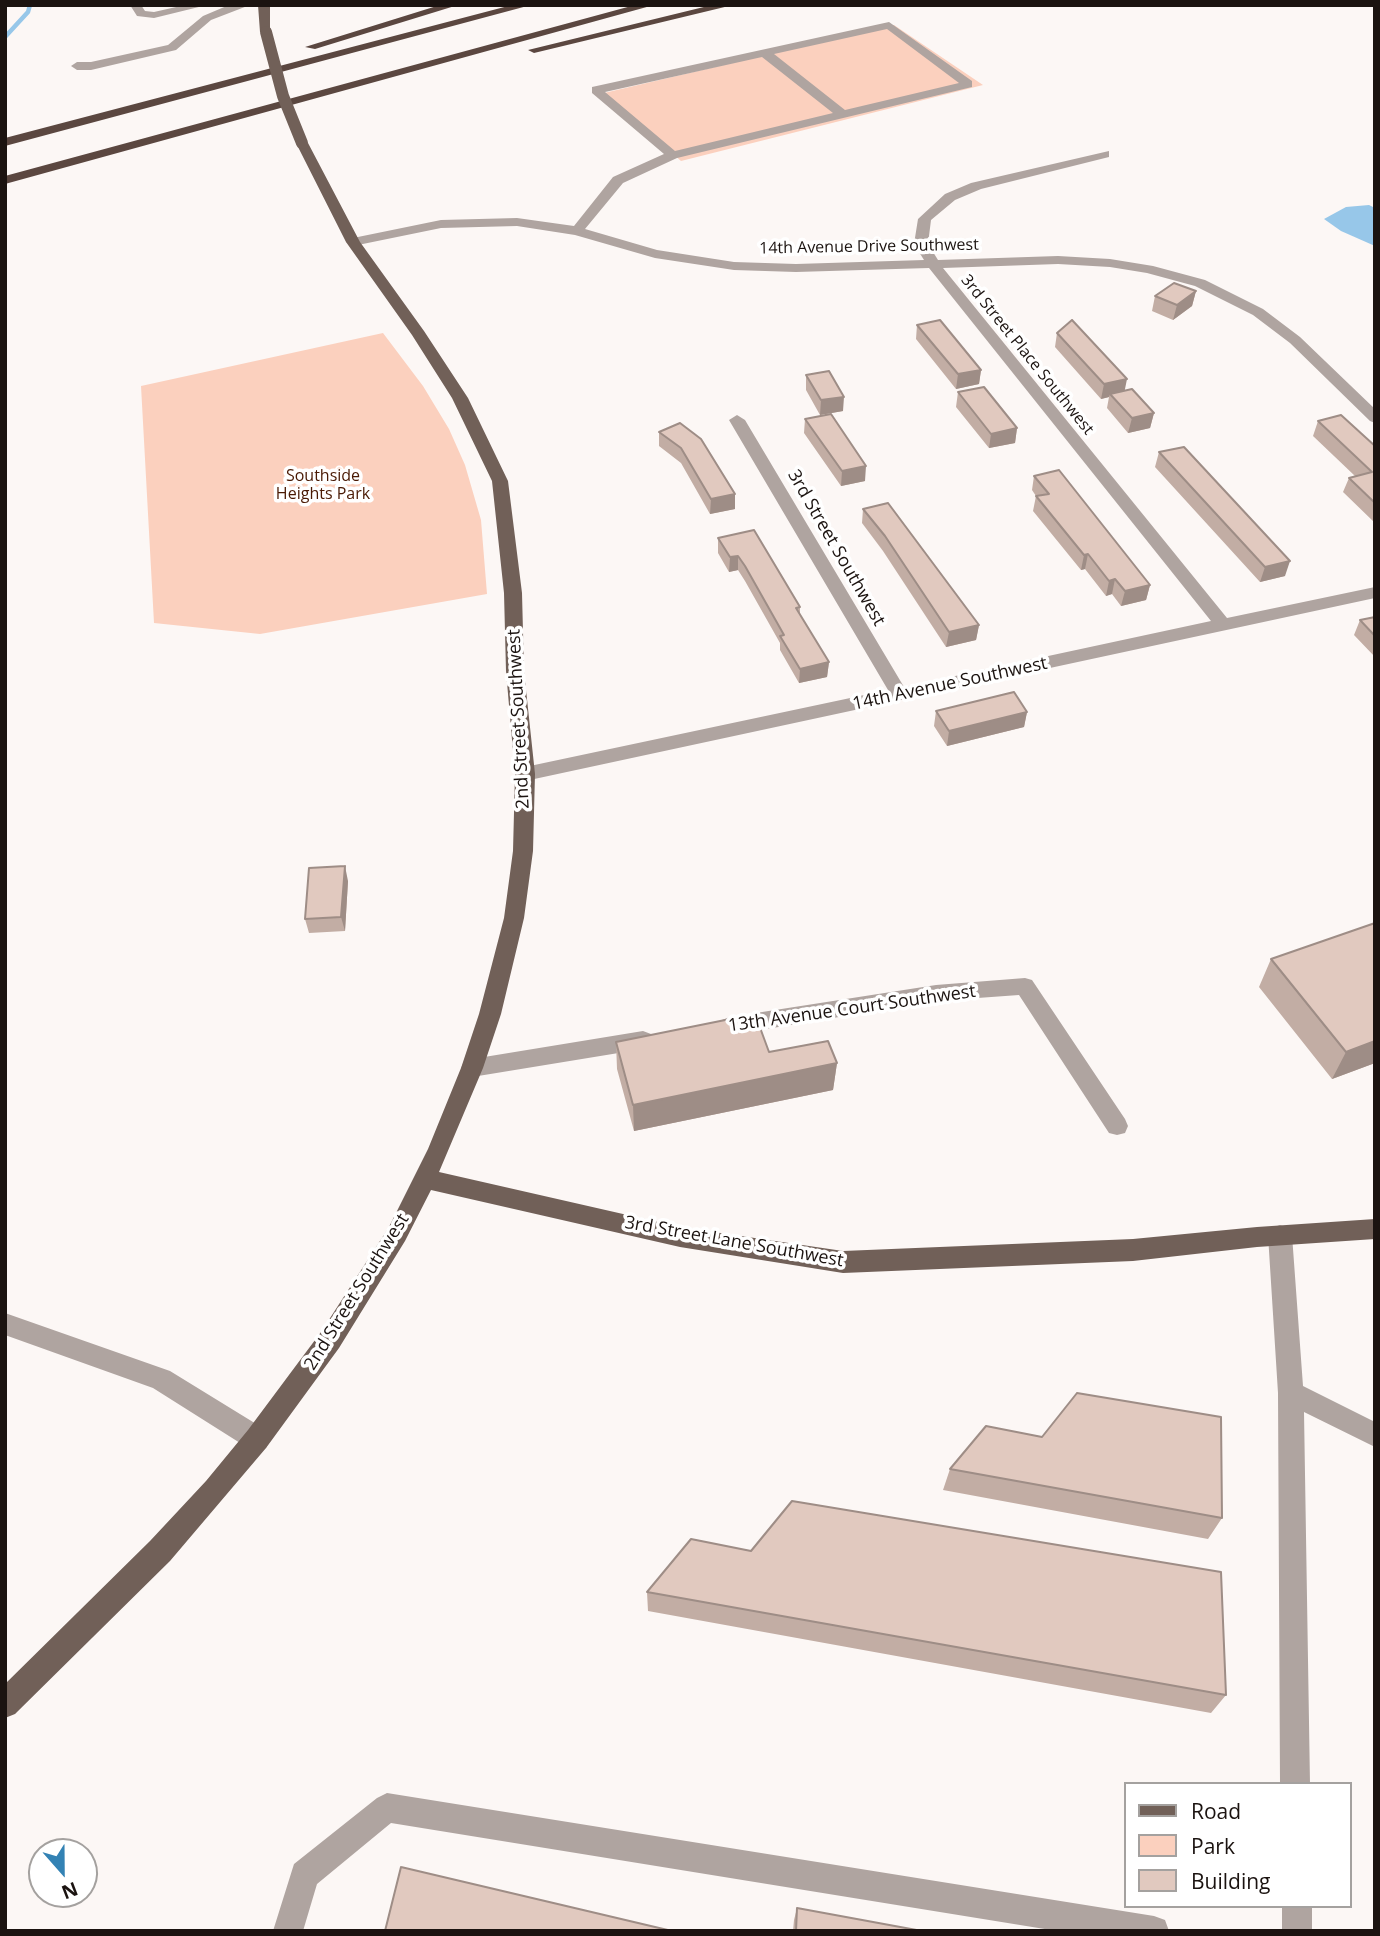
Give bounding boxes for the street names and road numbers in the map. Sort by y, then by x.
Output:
street label: 14th Avenue Drive Southwest [759,235,979,259]
street label: 3rd Street Place Southwest [957,271,1097,439]
street label: 3rd Street Southwest [783,466,889,630]
street label: 2nd Street Southwest [503,628,535,810]
street label: 14th Avenue Southwest [851,653,1049,715]
street label: 13th Avenue Court Southwest [727,981,977,1037]
street label: 2nd Street Southwest [300,1210,414,1374]
street label: 3rd Street Lane Southwest [623,1212,845,1272]

